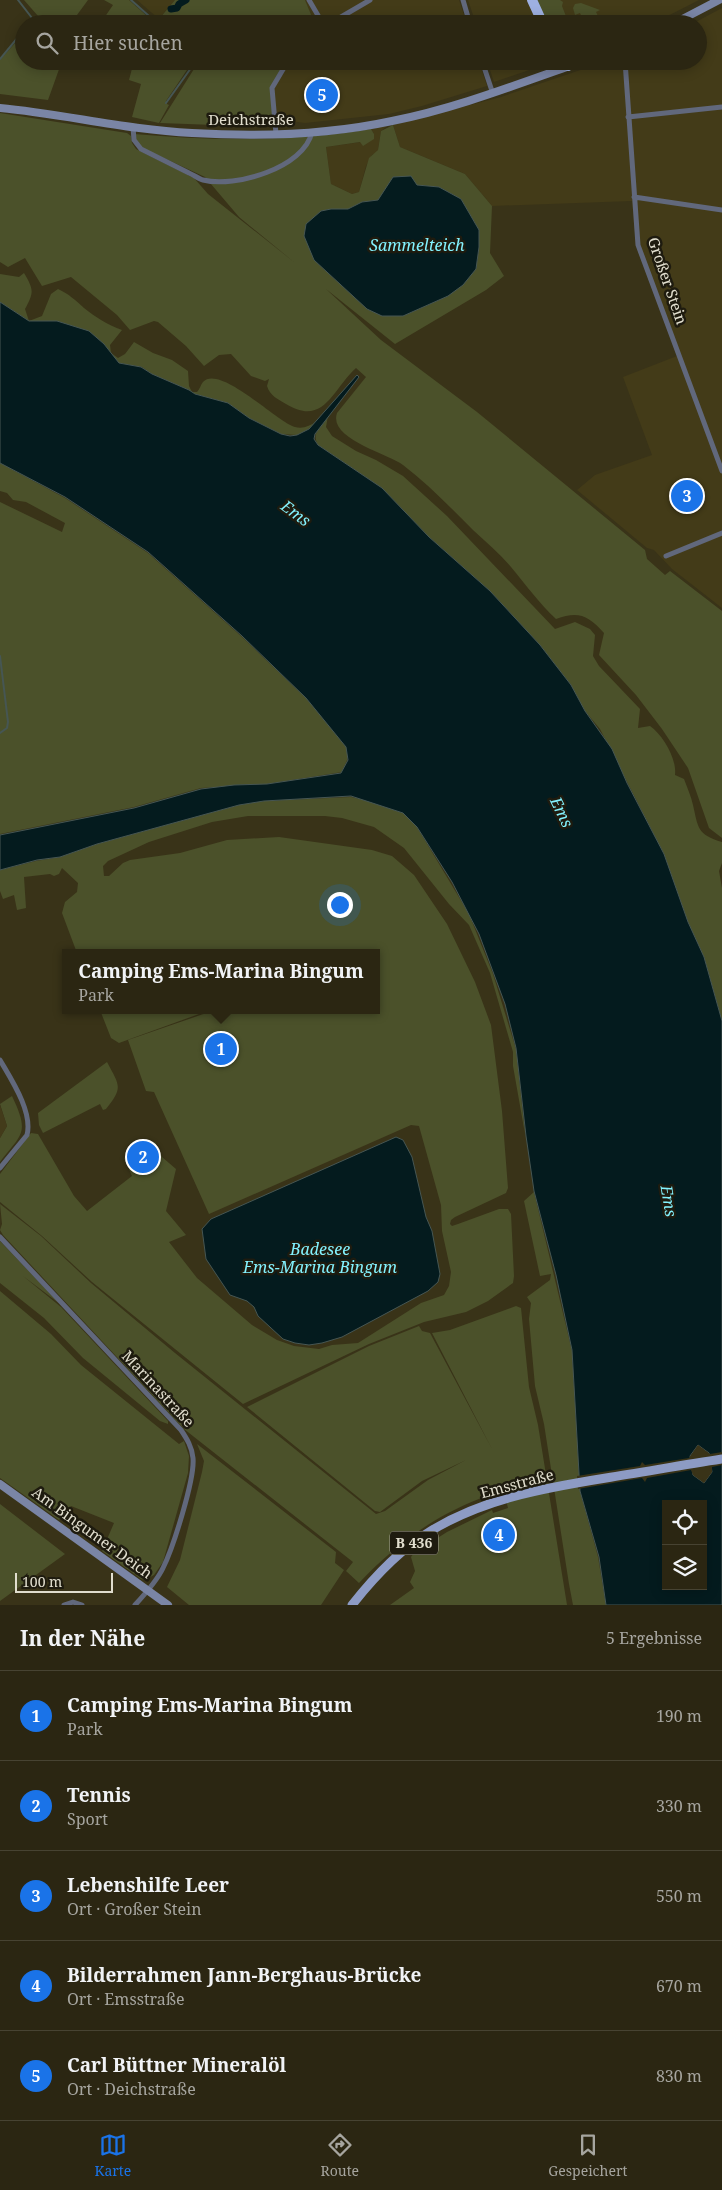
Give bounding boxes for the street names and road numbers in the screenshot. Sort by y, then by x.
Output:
street label: Deichstraße [208,109,294,129]
street label: Großer Stein [644,234,692,327]
street label: Marinastraße [118,1346,199,1431]
street label: Emsstraße [478,1464,556,1502]
street label: Am Bingumer Deich [28,1482,157,1583]
road number: B 436 [390,1532,438,1555]

